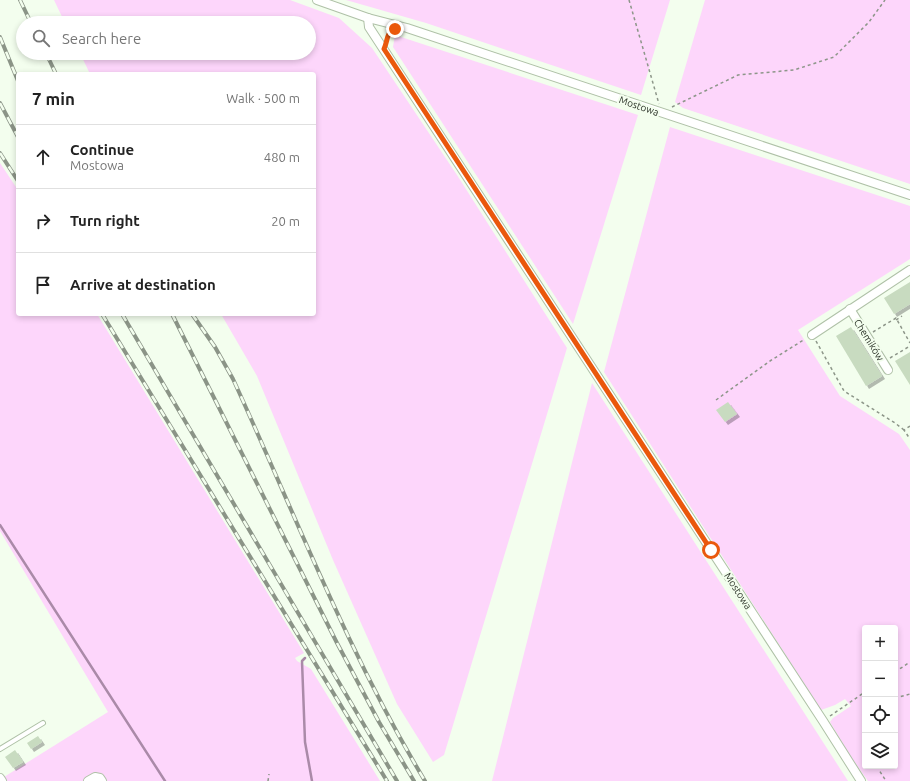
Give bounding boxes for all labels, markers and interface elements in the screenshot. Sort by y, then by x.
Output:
search box [16,16,316,60]
route end [386,20,404,38]
icon: search [30,27,52,49]
text: Search here [62,30,141,47]
text: 7 min [32,89,75,108]
text: Walk · 500 m [226,91,300,105]
street label: Mostowa [618,94,660,118]
text: Continue [70,141,134,158]
icon: ahead [32,146,54,168]
text: 480 m [264,150,300,164]
text: Mostowa [70,158,124,172]
icon: right [32,210,54,232]
text: Turn right [70,212,140,229]
text: 20 m [271,214,300,228]
icon: arrive [32,274,54,296]
text: Arrive at destination [70,276,216,293]
street label: Chemików [852,317,886,363]
route start [702,541,720,559]
street label: Mostowa [722,571,754,611]
map controls [862,625,898,769]
button: + [862,625,898,661]
button: − [862,661,898,697]
button: locate [862,697,898,733]
button: layers [862,733,898,769]

